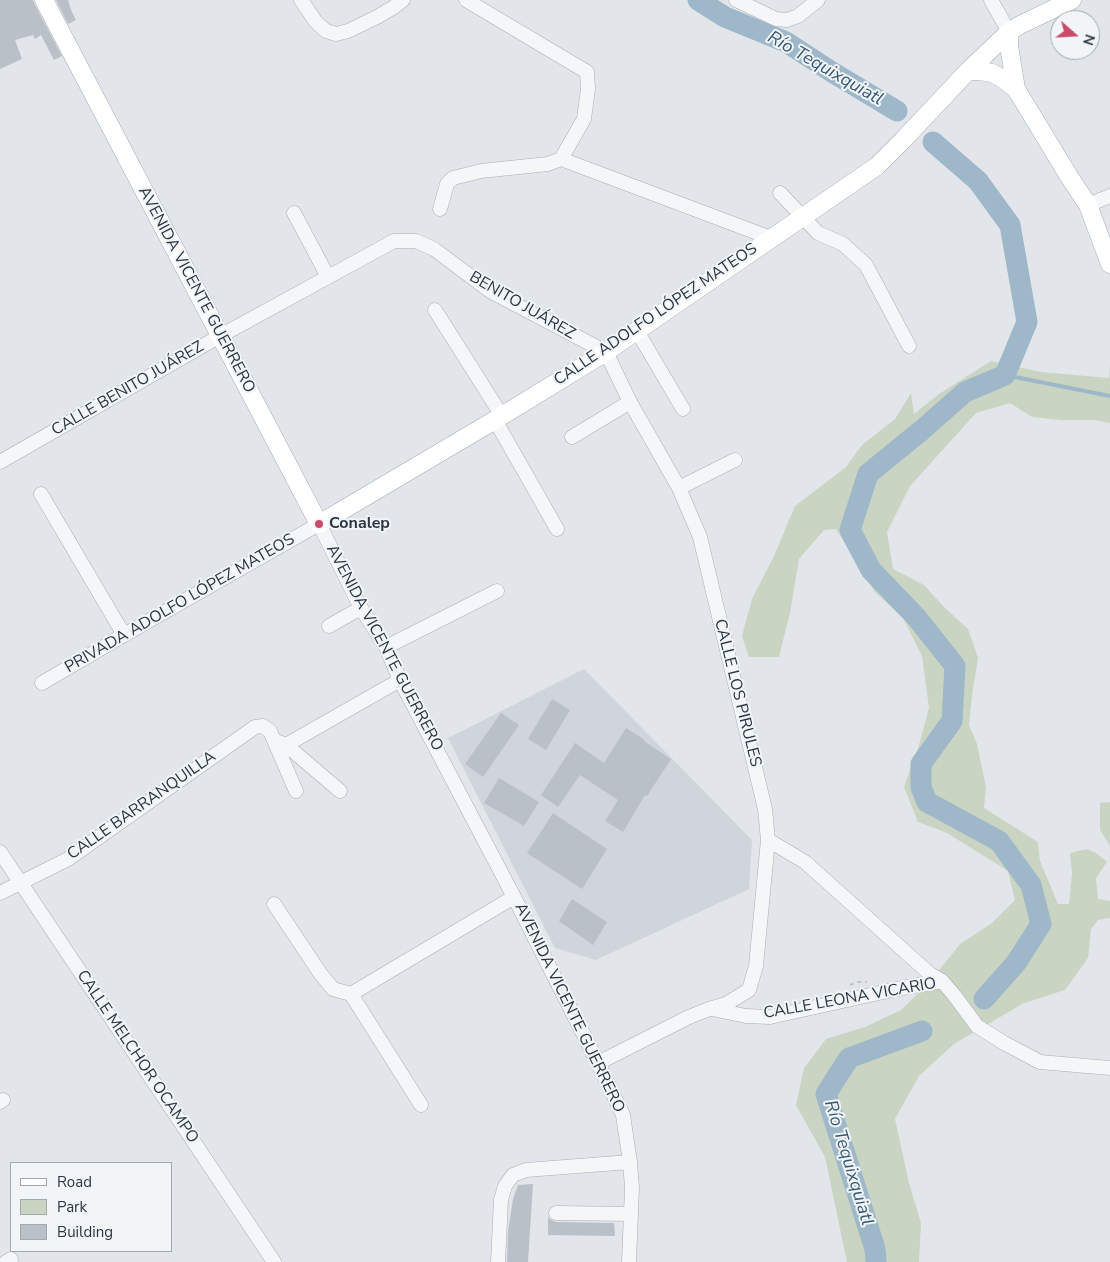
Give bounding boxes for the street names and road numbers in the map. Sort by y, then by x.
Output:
street label: AVENIDA VICENTE GUERRERO [133,184,259,396]
street label: CALLE ADOLFO LÓPEZ MATEOS [551,240,761,390]
street label: BENITO JUÁREZ [466,268,578,344]
street label: CALLE BENITO JUÁREZ [49,338,207,440]
street label: PRIVADA ADOLFO LÓPEZ MATEOS [62,530,298,678]
street label: AVENIDA VICENTE GUERRERO [321,542,447,754]
street label: CALLE LOS PIRULES [709,617,765,769]
street label: CALLE BARRANQUILLA [64,747,220,865]
street label: AVENIDA VICENTE GUERRERO [510,900,628,1116]
street label: CALLE MELCHOR OCAMPO [72,967,202,1147]
street label: CALLE LEONA VICARIO [762,974,938,1024]

